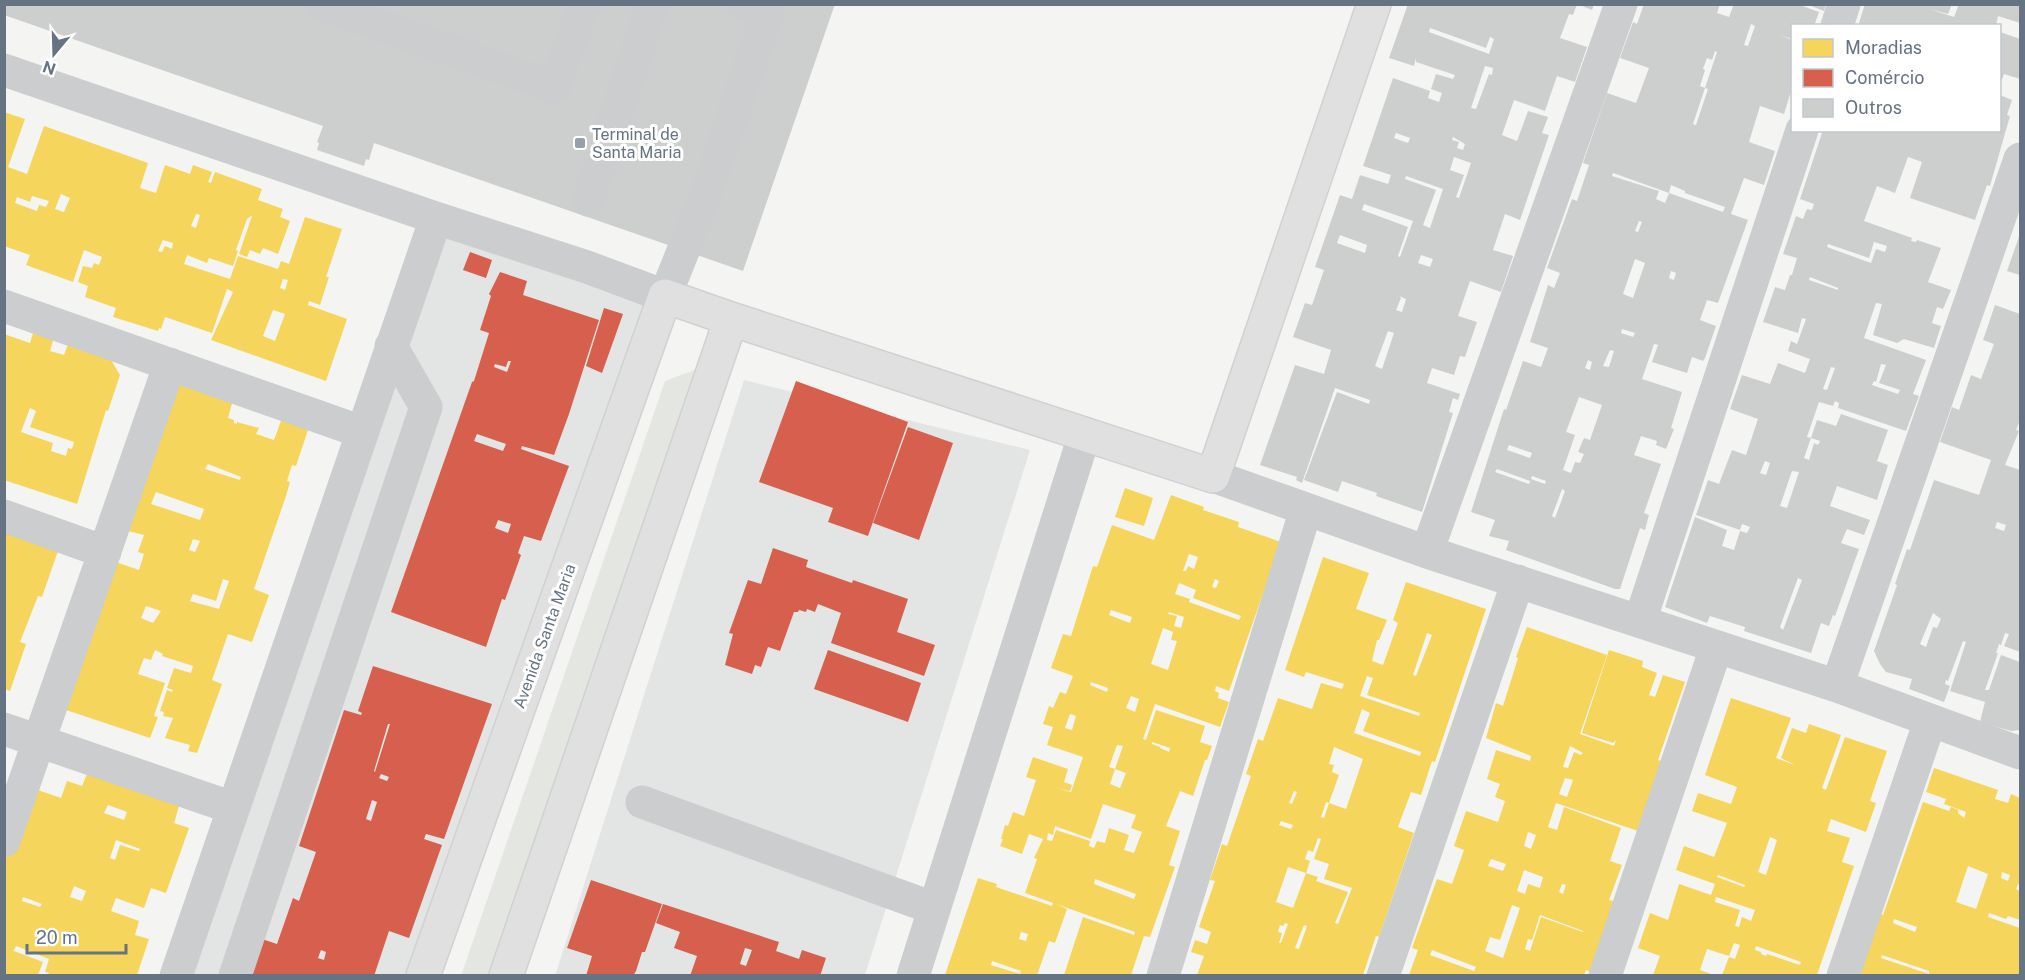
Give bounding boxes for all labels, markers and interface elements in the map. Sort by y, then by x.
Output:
north arrow [24,24,84,84]
legend [1791,24,2001,132]
text: Moradias [1845,37,1922,58]
text: N [40,57,58,79]
text: Comércio [1845,67,1925,88]
text: Outros [1845,97,1902,118]
place label: Terminal de Santa Maria [592,125,681,162]
marker: Terminal de Santa Maria [573,136,587,150]
street label: Avenida Santa Maria [510,561,579,711]
scale bar [27,917,126,955]
text: 20 m [36,927,78,948]

